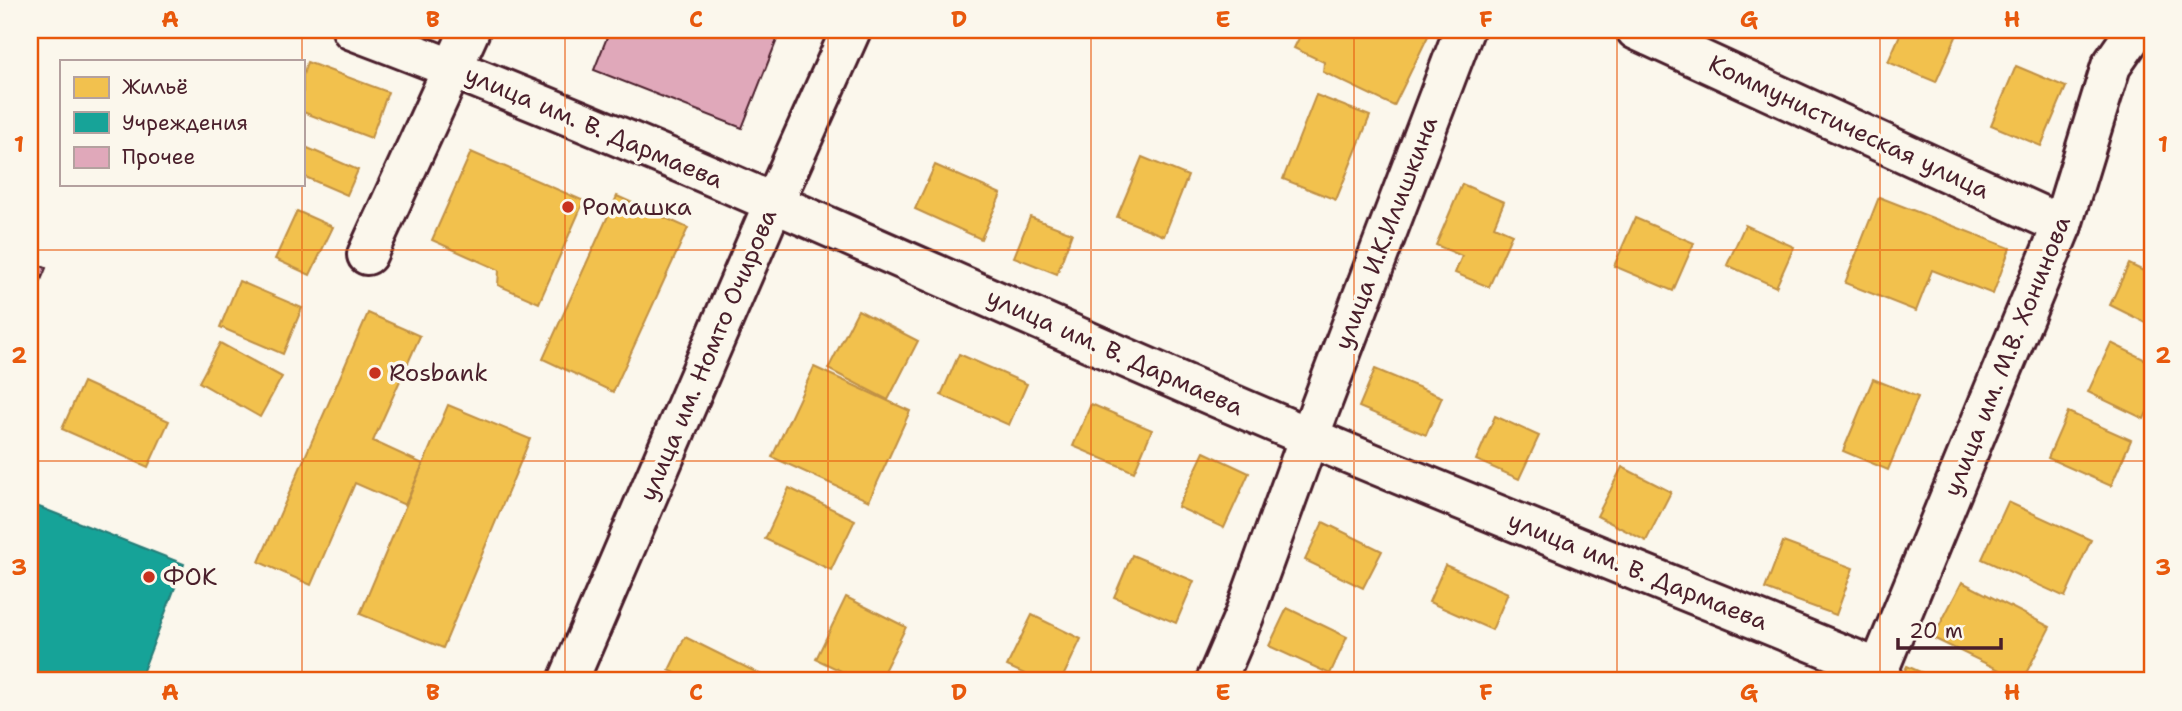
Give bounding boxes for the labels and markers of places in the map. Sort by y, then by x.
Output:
place label: Ромашка [582,191,692,223]
marker: Ромашка [560,199,576,215]
place label: Rosbank [389,357,488,389]
marker: Rosbank [367,365,383,381]
place label: ФОК [163,561,218,593]
marker: ФОК [141,569,157,585]

